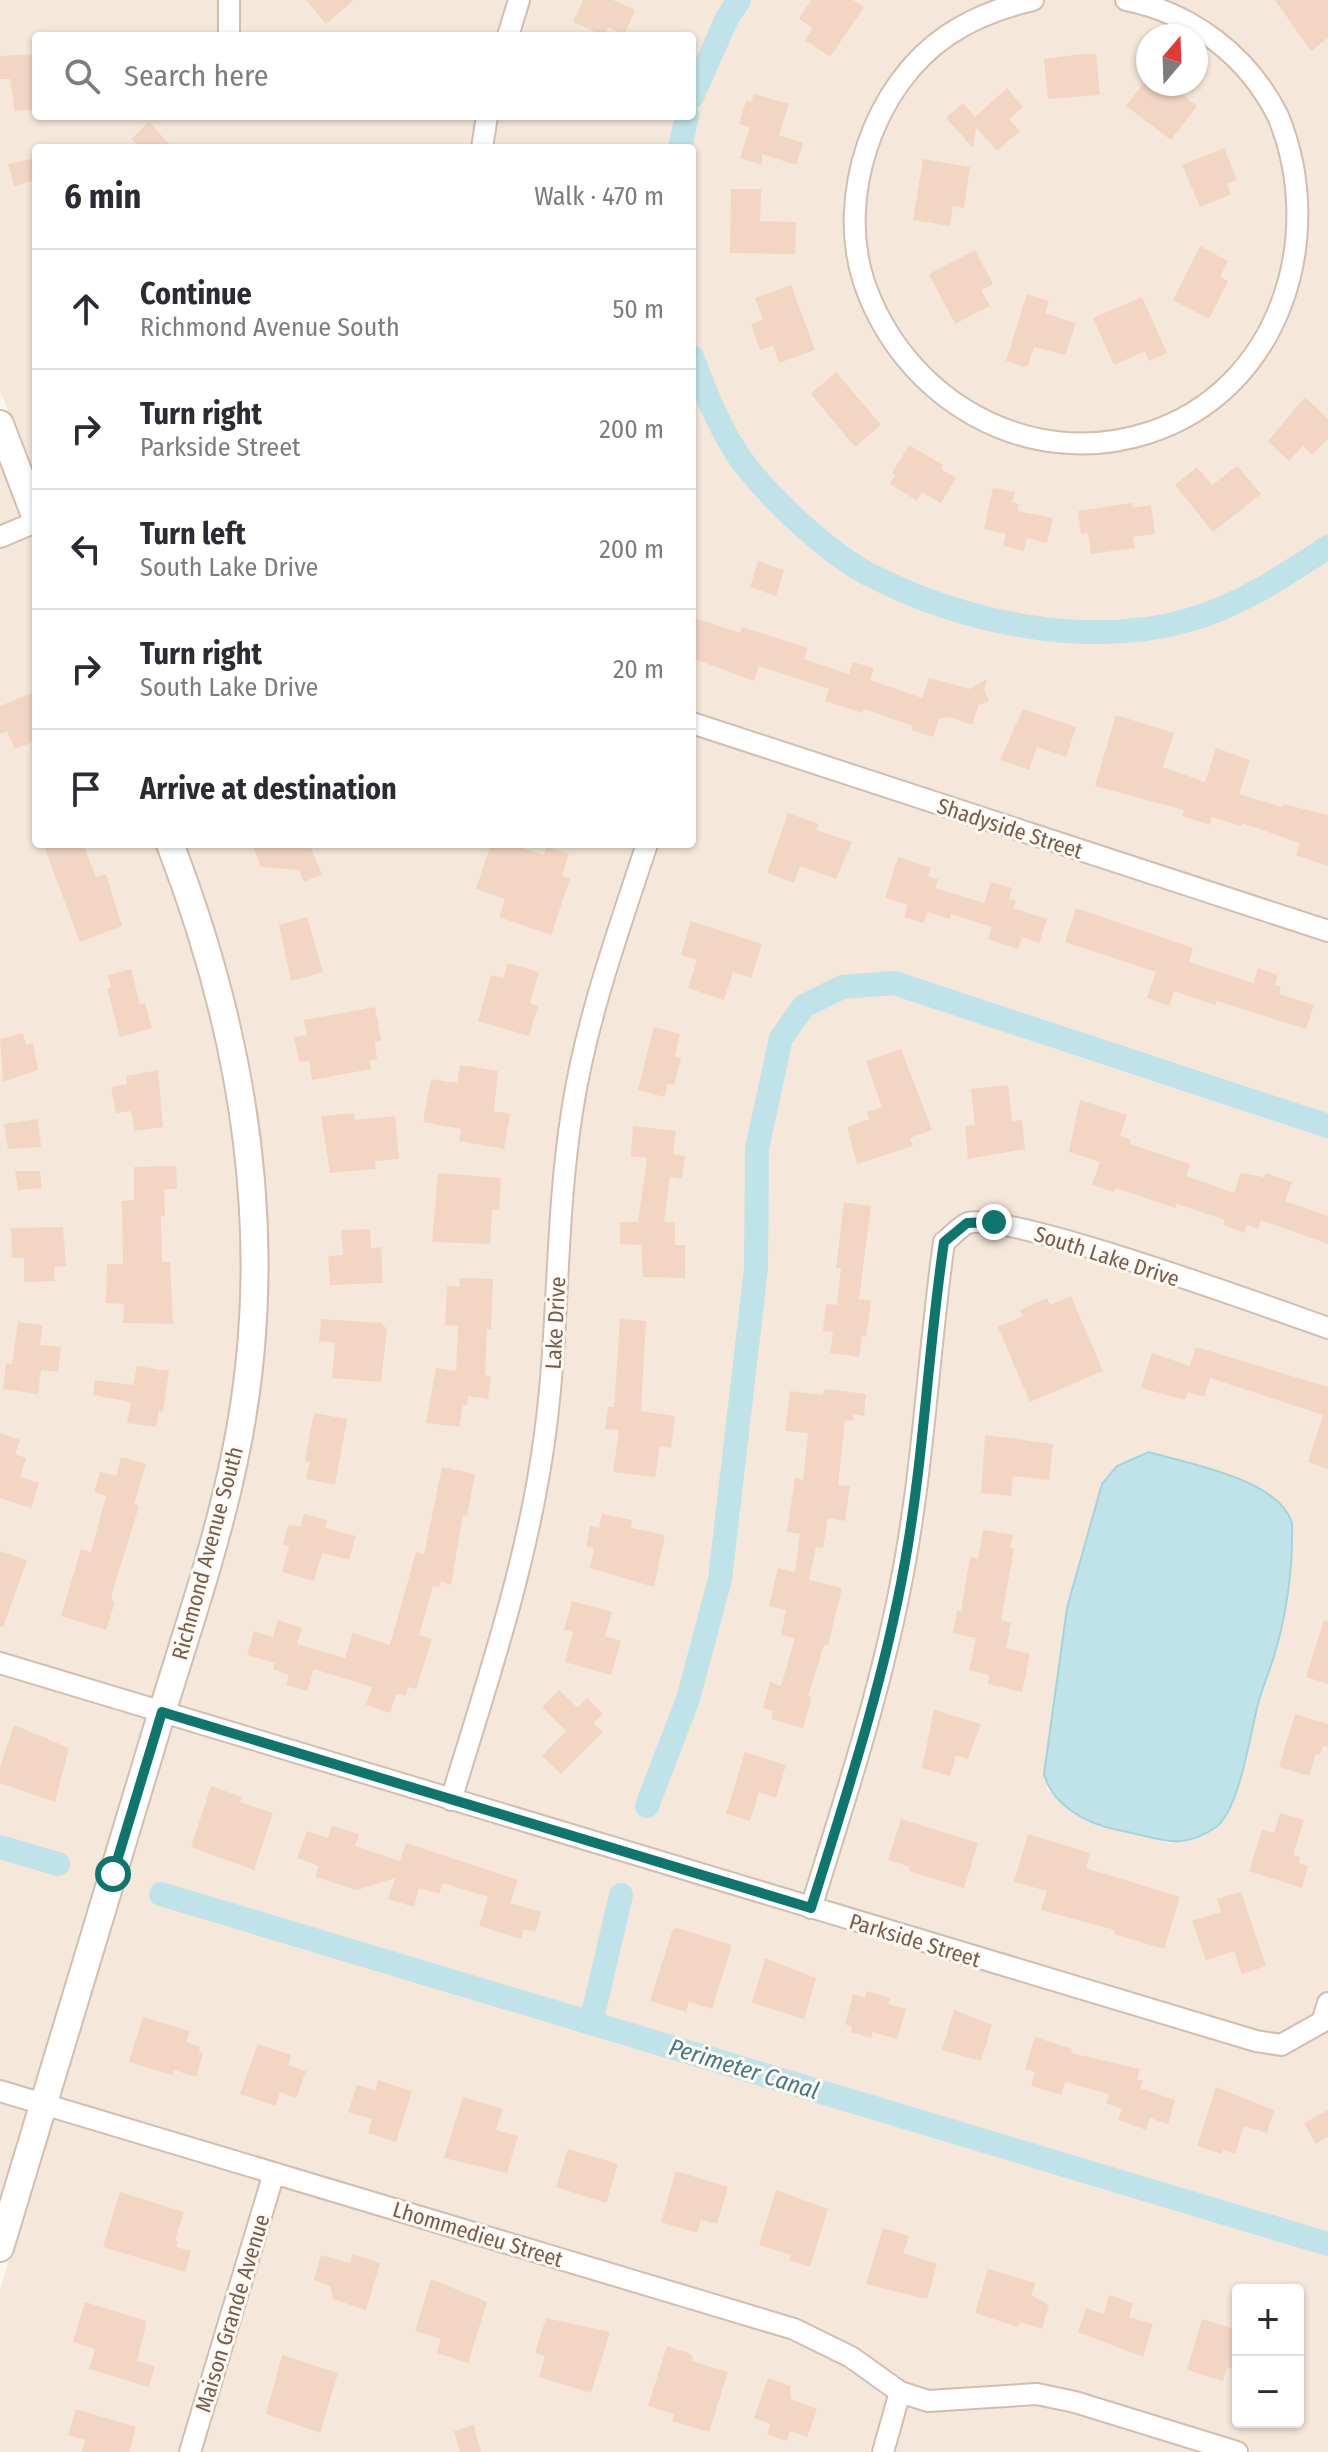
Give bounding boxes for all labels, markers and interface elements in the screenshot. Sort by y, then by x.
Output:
north arrow [1136,24,1208,96]
search box [32,32,696,120]
icon: search [60,54,104,98]
text: Search here [124,58,269,94]
text: 6 min [64,176,141,217]
text: Walk · 470 m [534,181,664,212]
text: Continue [140,276,252,312]
icon: ahead [64,287,108,331]
text: 50 m [612,294,664,325]
text: Richmond Avenue South [140,312,400,343]
text: Turn right [140,396,262,432]
icon: right [64,407,108,451]
text: 200 m [599,414,664,445]
text: Parkside Street [140,432,301,463]
text: Turn left [140,516,246,552]
icon: left [64,527,108,571]
text: 200 m [599,534,664,565]
text: South Lake Drive [140,552,318,583]
text: Turn right [140,636,262,672]
icon: right [64,647,108,691]
text: 20 m [613,654,664,685]
text: South Lake Drive [140,672,318,703]
icon: arrive [64,767,108,811]
text: Arrive at destination [140,771,397,807]
street label: Shadyside Street [934,792,1087,865]
route end [976,1204,1012,1240]
street label: South Lake Drive [1031,1220,1183,1293]
street label: Lake Drive [540,1276,571,1370]
street label: Richmond Avenue South [166,1444,249,1663]
route start [95,1856,131,1892]
street label: Parkside Street [846,1908,985,1973]
water label: Perimeter Canal [666,2033,822,2105]
street label: Lhommedieu Street [390,2196,567,2273]
street label: Maison Grande Avenue [190,2211,275,2415]
map controls [1232,2284,1304,2428]
button: + [1232,2284,1304,2356]
button: − [1232,2356,1304,2428]

